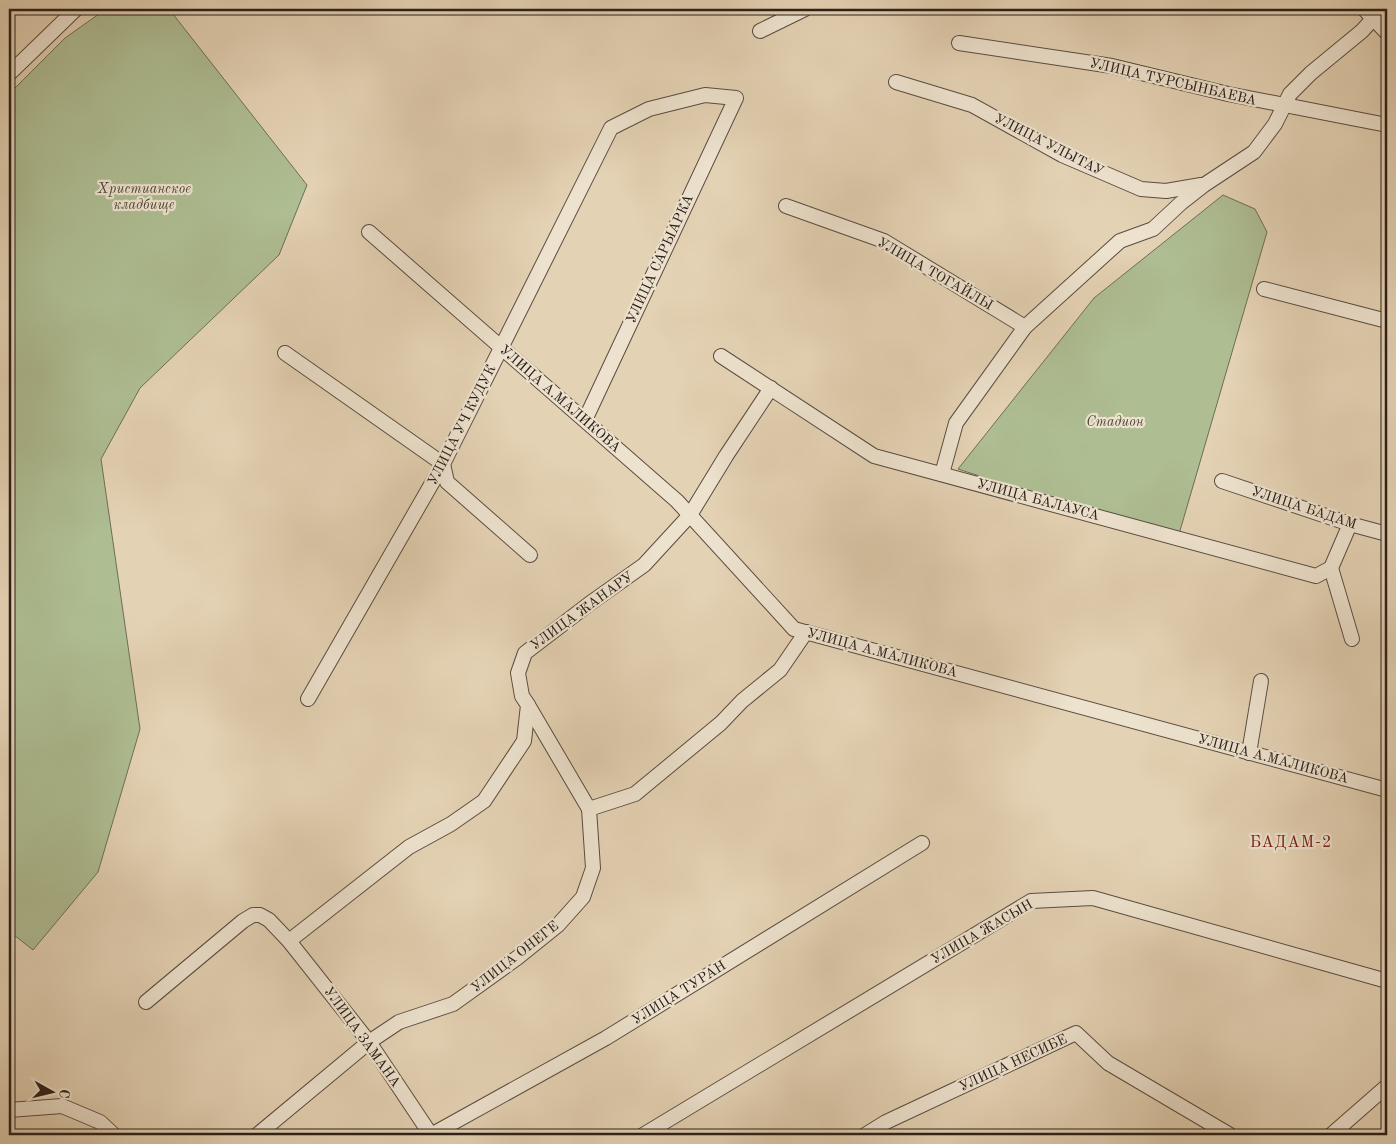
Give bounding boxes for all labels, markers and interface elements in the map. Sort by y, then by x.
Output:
street label: УЛИЦА ТУРСЫНБАЕВА [1088,56,1258,108]
street label: УЛИЦА УЛЫТАУ [992,111,1106,179]
park label: Христианское кладбище [97,182,191,213]
street label: УЛИЦА САРЫАРКА [624,192,696,326]
street label: УЛИЦА ТОГАЙЛЫ [875,232,997,313]
street label: УЛИЦА А.МАЛИКОВА [497,343,623,455]
street label: УЛИЦА УЧ КУДУК [426,362,498,488]
park label: Стадион [1086,415,1144,429]
street label: УЛИЦА БАЛАУСА [975,477,1101,523]
street label: УЛИЦА БАДАМ [1250,484,1359,532]
street label: УЛИЦА ЖАНАРУ [528,569,636,653]
street label: УЛИЦА А.МАЛИКОВА [805,626,959,680]
street label: УЛИЦА А.МАЛИКОВА [1196,732,1350,786]
district label: БАДАМ-2 [1250,835,1332,851]
street label: УЛИЦА ЖАСЫН [929,897,1035,967]
street label: УЛИЦА ОНЕГЕ [469,919,561,995]
street label: УЛИЦА ТУРАН [629,958,729,1028]
street label: УЛИЦА ЗАМАНА [321,984,403,1090]
street label: УЛИЦА НЕСИБЕ [957,1032,1069,1094]
north arrow [28,1066,78,1116]
text: С [56,1088,71,1099]

